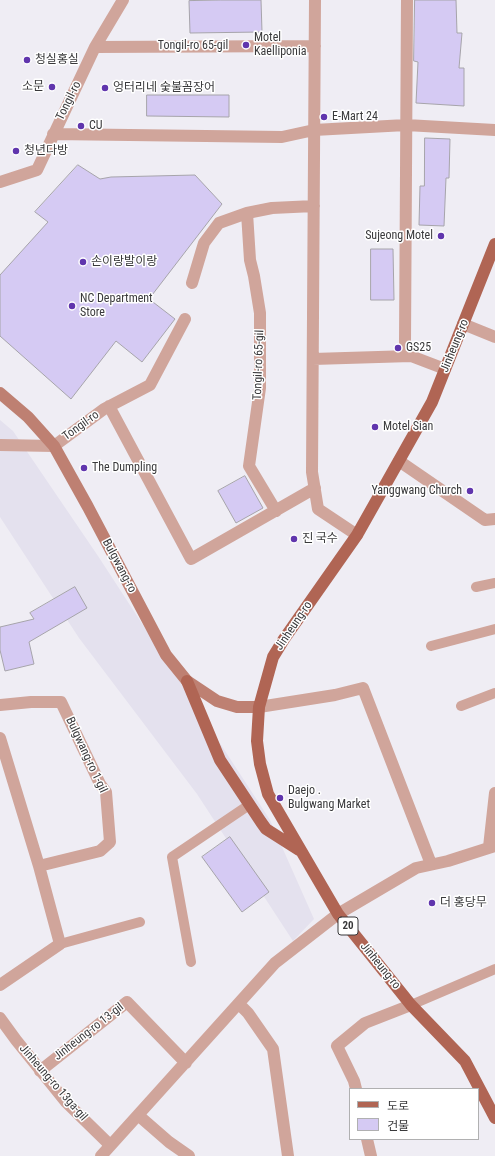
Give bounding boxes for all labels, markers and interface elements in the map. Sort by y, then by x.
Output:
place label: Motel Kaelliponia [254,31,306,59]
street label: Tongil-ro 65-gil [158,39,228,53]
marker: Motel Kaelliponia [241,40,251,50]
place label: 청실홍실 [35,53,79,67]
marker: 청실홍실 [22,55,32,65]
street label: Tongil-ro [53,79,85,123]
place label: 소문 [22,80,44,94]
place label: 엉터리네 숯불꼼장어 [113,81,215,95]
marker: 소문 [47,82,57,92]
marker: 엉터리네 숯불꼼장어 [100,83,110,93]
place label: E-Mart 24 [332,110,378,124]
marker: E-Mart 24 [319,112,329,122]
place label: CU [89,119,103,133]
marker: CU [76,121,86,131]
place label: 청년다방 [24,144,68,158]
marker: 청년다방 [11,146,21,156]
place label: Sujeong Motel [365,229,433,243]
marker: Sujeong Motel [436,231,446,241]
place label: 손이랑발이랑 [91,255,157,269]
marker: 손이랑발이랑 [78,257,88,267]
place label: NC Department Store [80,292,153,320]
marker: NC Department Store [67,301,77,311]
street label: Jinheung-ro [438,317,472,375]
street label: Tongil-ro 65-gil [251,330,267,400]
place label: GS25 [406,341,431,355]
marker: GS25 [393,343,403,353]
street label: Tongil-ro [60,408,102,444]
place label: Motel Sian [383,420,433,434]
marker: Motel Sian [370,422,380,432]
place label: The Dumpling [92,461,157,475]
marker: The Dumpling [79,463,89,473]
place label: Yanggwang Church [371,484,462,498]
marker: Yanggwang Church [465,486,475,496]
place label: 진 국수 [302,532,338,546]
marker: 진 국수 [289,534,299,544]
street label: Bulgwang-ro [99,537,139,595]
street label: Jinheung-ro [272,599,316,653]
street label: Bulgwang-ro 1-gil [62,715,110,795]
place label: Daejo . Bulgwang Market [288,784,370,812]
marker: Daejo . Bulgwang Market [275,793,285,803]
place label: 더 홍당무 [440,896,487,910]
marker: 더 홍당무 [427,898,437,908]
road number: 20 [338,917,358,935]
street label: Jinheung-ro [357,940,403,992]
street label: Jinheung-ro 13-gil [51,1000,127,1064]
street label: Jinheung-ro 13ga-gil [16,1042,90,1124]
legend [349,1088,479,1140]
text: 도로 [387,1099,409,1113]
text: 건물 [387,1119,409,1133]

